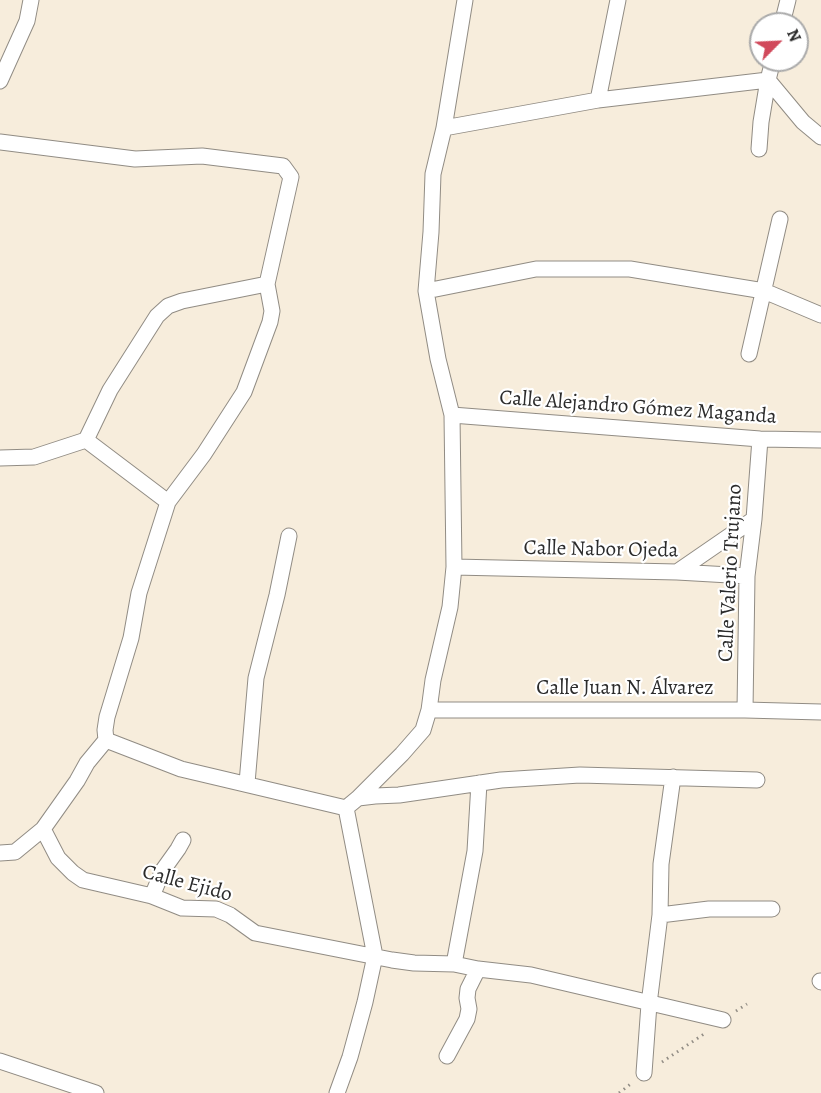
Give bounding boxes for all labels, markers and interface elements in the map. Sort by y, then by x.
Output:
north arrow [749,12,809,72]
text: N [781,26,806,45]
street label: Calle Alejandro Gómez Maganda [498,386,778,430]
street label: Calle Valerio Trujano [714,483,748,663]
street label: Calle Nabor Ojeda [523,536,679,564]
street label: Calle Juan N. Álvarez [536,676,714,702]
street label: Calle Ejido [139,860,235,908]

